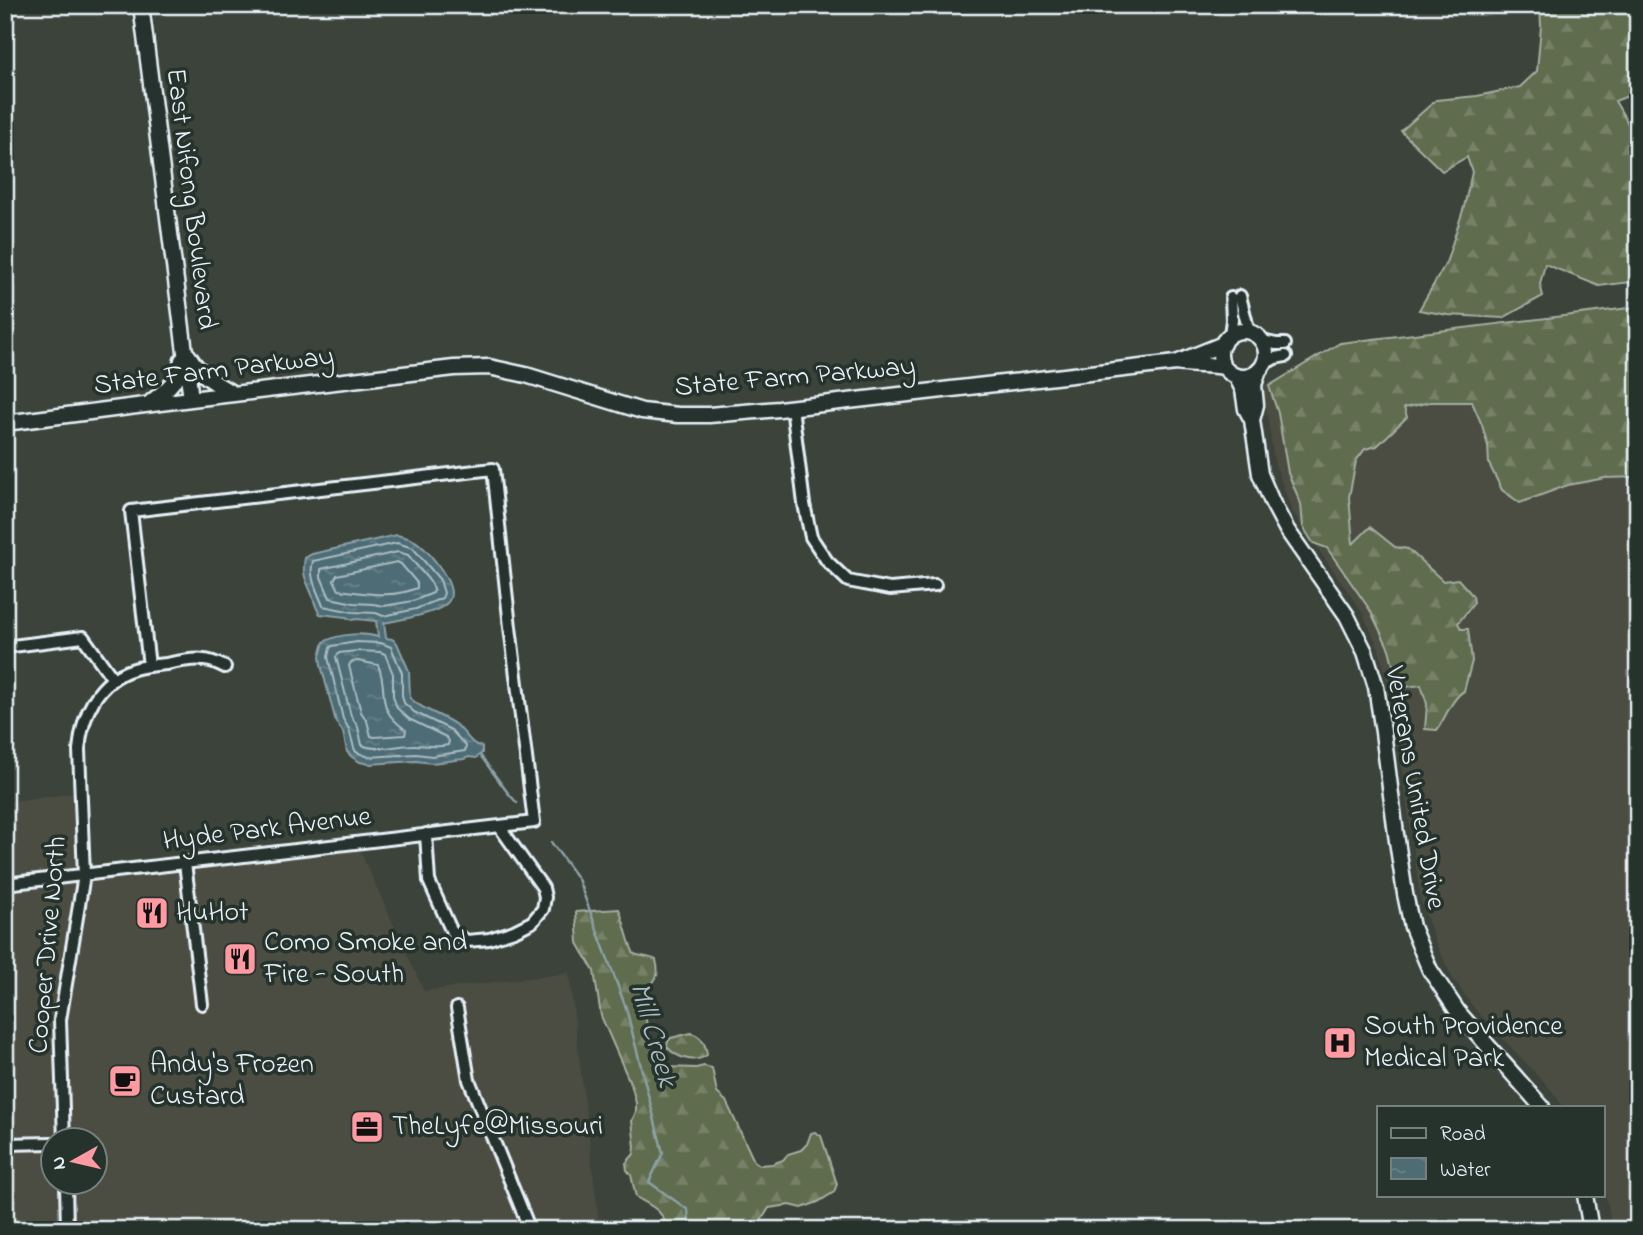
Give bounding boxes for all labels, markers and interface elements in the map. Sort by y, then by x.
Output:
street label: East Nifong Boulevard [154,66,226,332]
street label: State Farm Parkway [92,337,336,407]
street label: State Farm Parkway [673,347,917,409]
street label: Veterans United Drive [1372,662,1456,913]
street label: Hyde Park Avenue [161,797,374,863]
street label: Cooper Drive North [19,834,79,1056]
place label: HuHot [176,893,248,934]
restaurant icon: HuHot [133,894,171,932]
place label: Como Smoke and Fire - South [263,923,467,996]
restaurant icon: Como Smoke and Fire - South [221,940,259,978]
water label: Mill Creek [616,978,688,1094]
place label: South Providence Medical Park [1364,1007,1563,1080]
hospital icon: South Providence Medical Park [1321,1024,1359,1062]
place label: Andy's Frozen Custard [150,1045,314,1118]
cafe icon: Andy's Frozen Custard [106,1062,144,1100]
legend [1377,1106,1604,1196]
place label: TheLyfe@Missouri [392,1107,603,1148]
office icon: TheLyfe@Missouri [348,1108,386,1146]
text: Road [1440,1120,1486,1150]
north arrow [38,1126,108,1196]
text: N [45,1155,74,1171]
text: Water [1440,1156,1491,1186]

